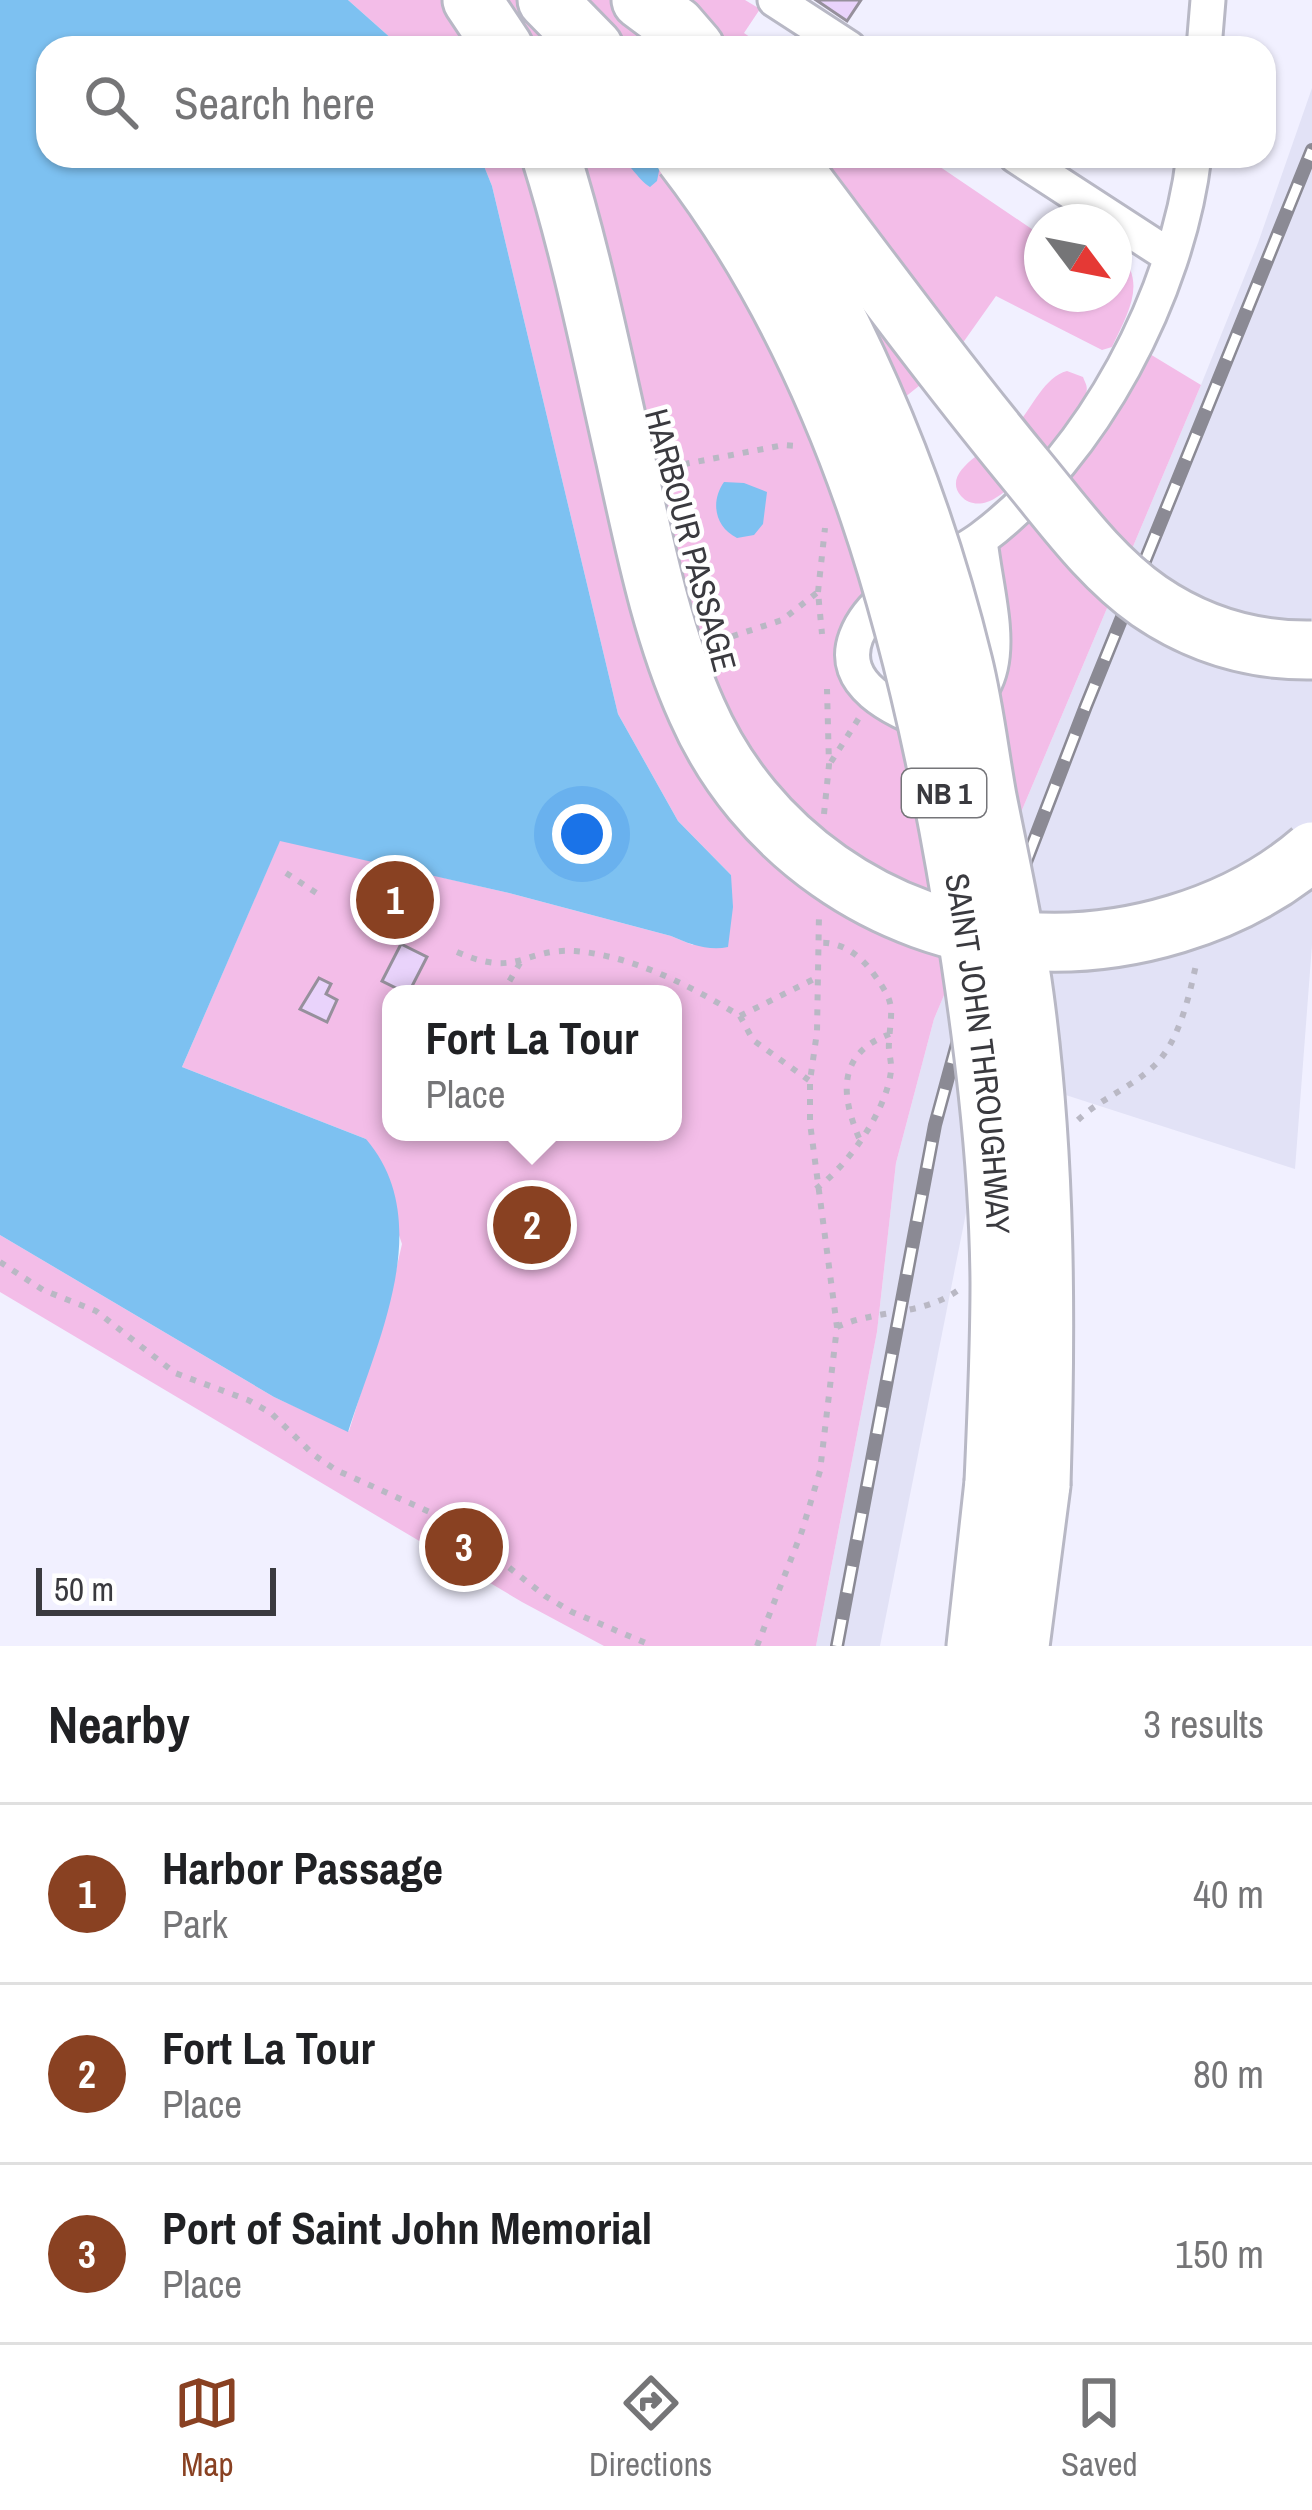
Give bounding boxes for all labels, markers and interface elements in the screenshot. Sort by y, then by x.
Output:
search box [36,36,1276,168]
icon: search [78,69,144,135]
text: Search here [174,72,375,133]
north arrow [1024,204,1132,312]
street label: HARBOUR PASSAGE [635,404,747,676]
road number: NB 1 [902,769,986,817]
your location [552,804,612,864]
pin: 1 [356,855,434,945]
street label: SAINT JOHN THROUGHWAY [935,870,1021,1235]
popup [382,985,682,1141]
text: Fort La Tour [426,1007,638,1068]
text: Place [426,1068,506,1120]
pin: 2 [493,1180,571,1270]
pin: 3 [425,1502,503,1592]
scale bar [36,1562,276,1615]
text: 50 m [54,1567,114,1611]
text: Nearby [48,1690,190,1759]
text: 3 results [1143,1698,1264,1750]
text: Harbor Passage [162,1837,443,1898]
text: 1 [78,1868,96,1920]
text: 40 m [1193,1868,1264,1920]
text: Park [162,1898,228,1950]
text: Fort La Tour [162,2017,375,2078]
text: 2 [78,2048,96,2100]
text: 80 m [1193,2048,1264,2100]
text: Place [162,2078,242,2130]
text: Port of Saint John Memorial [162,2197,652,2258]
text: 3 [78,2228,96,2280]
text: 150 m [1175,2228,1264,2280]
text: Place [162,2258,242,2310]
tab: Map [174,2370,240,2486]
tab: Directions [589,2370,712,2486]
tab: Saved [1061,2370,1138,2486]

